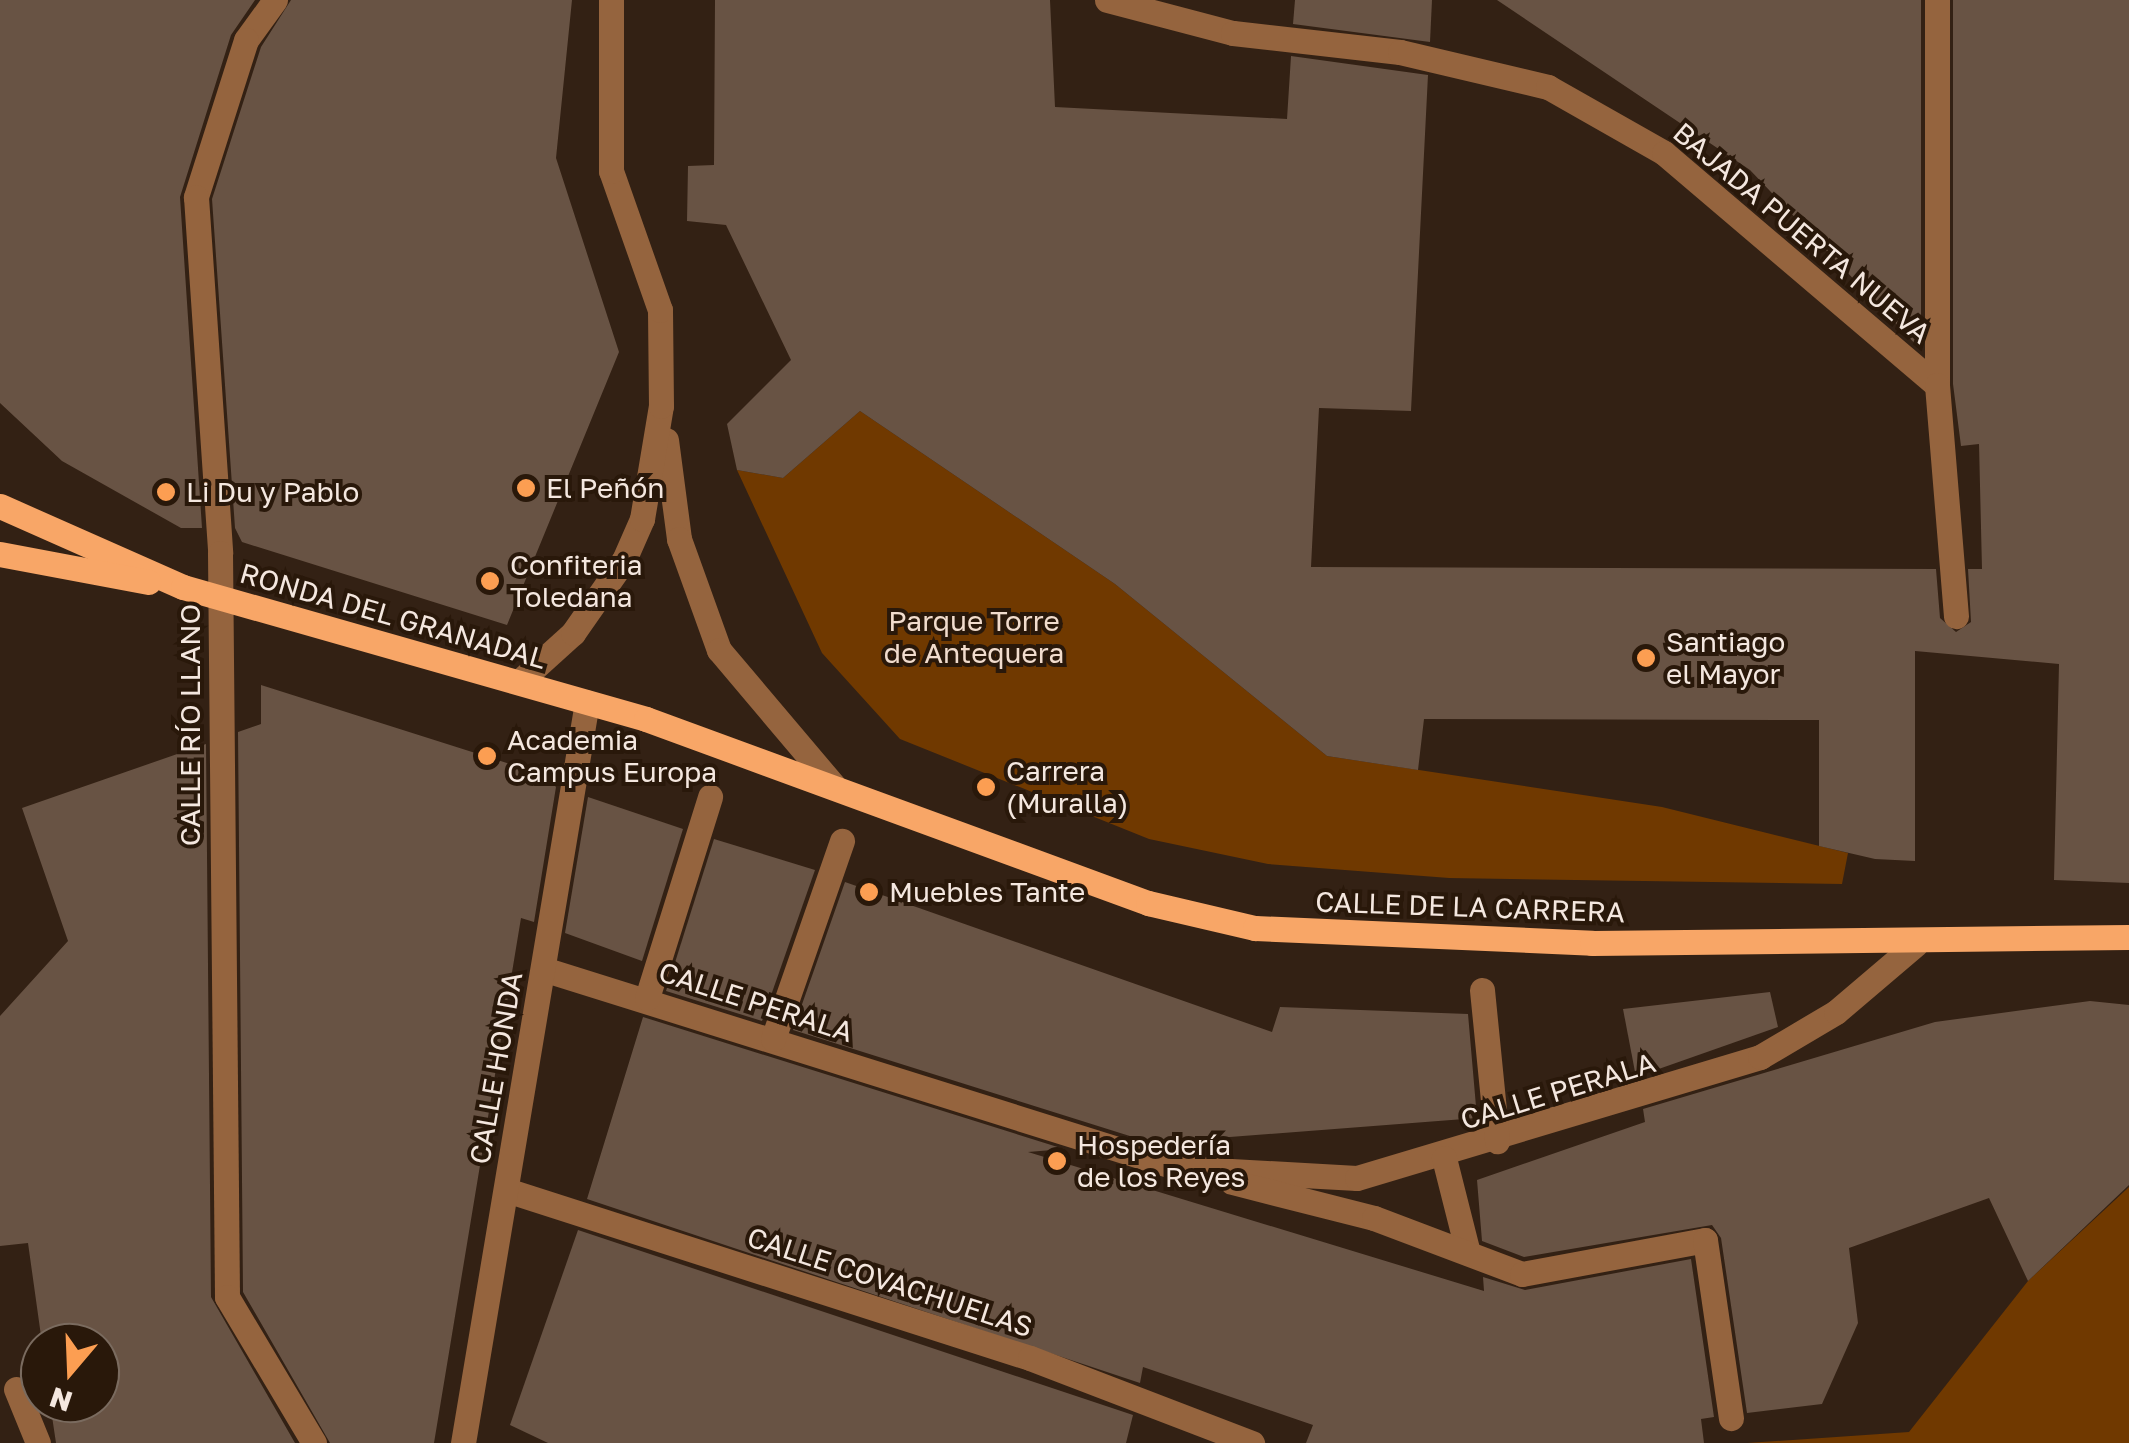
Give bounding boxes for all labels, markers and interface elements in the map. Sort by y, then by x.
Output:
street label: BAJADA PUERTA NUEVA [1667,116,1937,350]
place label: El Peñón [546,471,665,505]
place label: Li Du y Pablo [186,475,359,509]
marker: El Peñón [515,477,537,499]
marker: Li Du y Pablo [155,481,177,503]
place label: Confiteria Toledana [510,548,642,614]
street label: RONDA DEL GRANADAL [236,556,550,676]
marker: Confiteria Toledana [479,570,501,592]
street label: CALLE RÍO LLANO [173,604,207,846]
park label: Parque Torre de Antequera [884,604,1064,670]
place label: Santiago el Mayor [1666,625,1785,691]
marker: Santiago el Mayor [1635,647,1657,669]
place label: Academia Campus Europa [507,723,717,789]
marker: Academia Campus Europa [476,745,498,767]
place label: Carrera (Muralla) [1006,754,1128,820]
marker: Carrera (Muralla) [975,776,997,798]
place label: Muebles Tante [889,875,1085,909]
marker: Muebles Tante [858,881,880,903]
street label: CALLE DE LA CARRERA [1315,885,1625,929]
street label: CALLE PERALA [655,955,857,1049]
street label: CALLE HONDA [463,969,529,1167]
street label: CALLE PERALA [1456,1045,1660,1137]
place label: Hospedería de los Reyes [1077,1128,1245,1194]
marker: Hospedería de los Reyes [1046,1150,1068,1172]
street label: CALLE COVACHUELAS [743,1220,1037,1344]
north arrow [20,1323,120,1423]
text: N [45,1381,76,1419]

